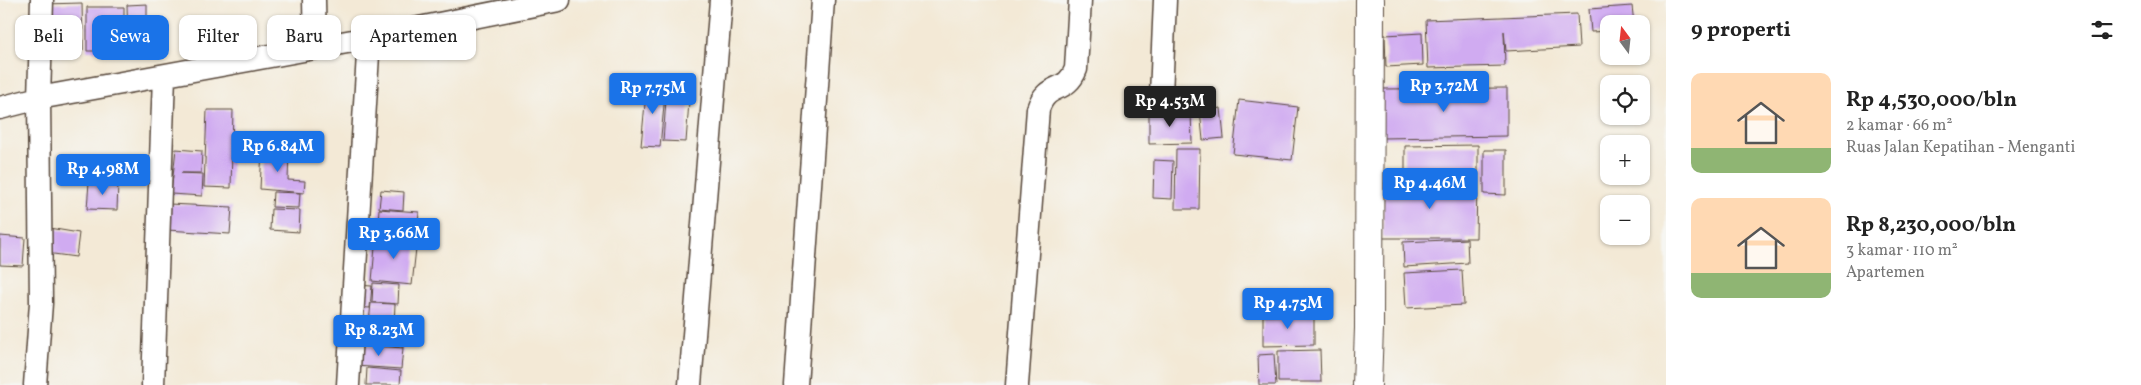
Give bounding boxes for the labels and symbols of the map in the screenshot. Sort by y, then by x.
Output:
north arrow [1600,15,1650,65]
pin: Rp 3.72M [1392,70,1496,113]
pin: Rp 7.75M [601,72,705,115]
pin: Rp 4.53M [1118,86,1222,128]
pin: Rp 6.84M [226,130,330,173]
pin: Rp 4.98M [51,154,155,196]
pin: Rp 4.46M [1378,168,1482,210]
pin: Rp 3.66M [342,218,446,260]
pin: Rp 4.75M [1236,288,1340,330]
pin: Rp 8.23M [327,314,431,357]

